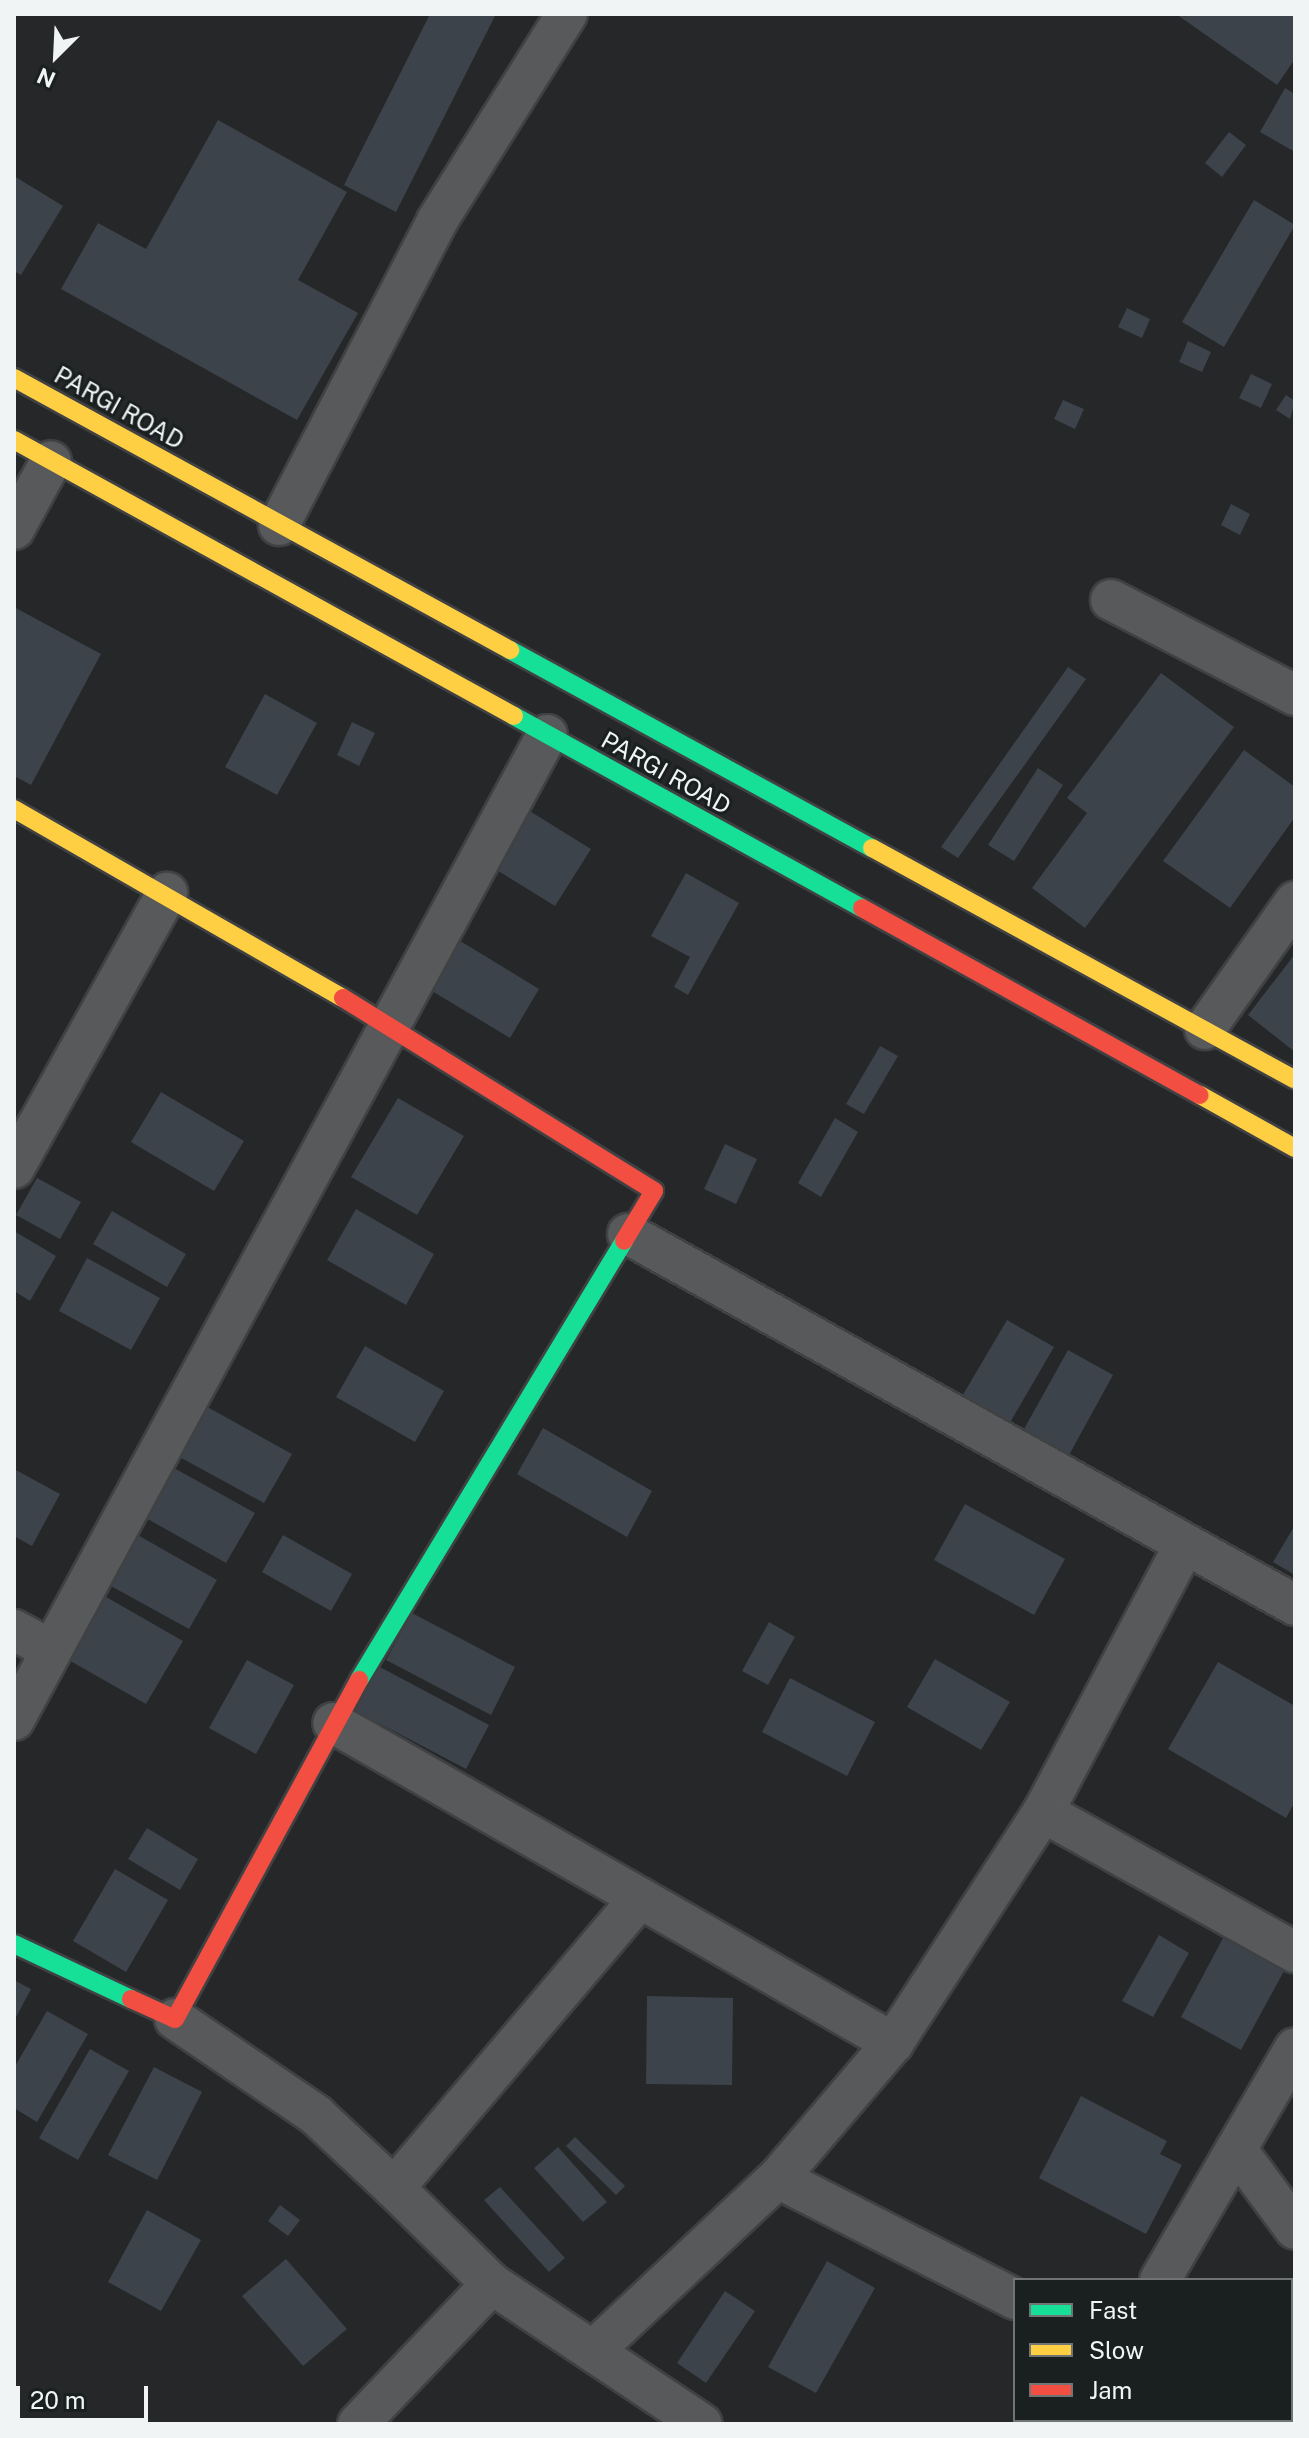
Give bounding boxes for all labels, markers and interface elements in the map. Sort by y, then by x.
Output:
north arrow [16,16,96,96]
text: N [33,63,59,93]
street label: PARGI ROAD [49,361,189,455]
street label: PARGI ROAD [596,726,736,820]
legend [1013,2278,1293,2422]
text: Fast [1089,2296,1137,2324]
text: Slow [1089,2336,1144,2364]
scale bar [20,2370,152,2420]
text: Jam [1089,2376,1132,2404]
text: 20 m [30,2386,86,2414]

